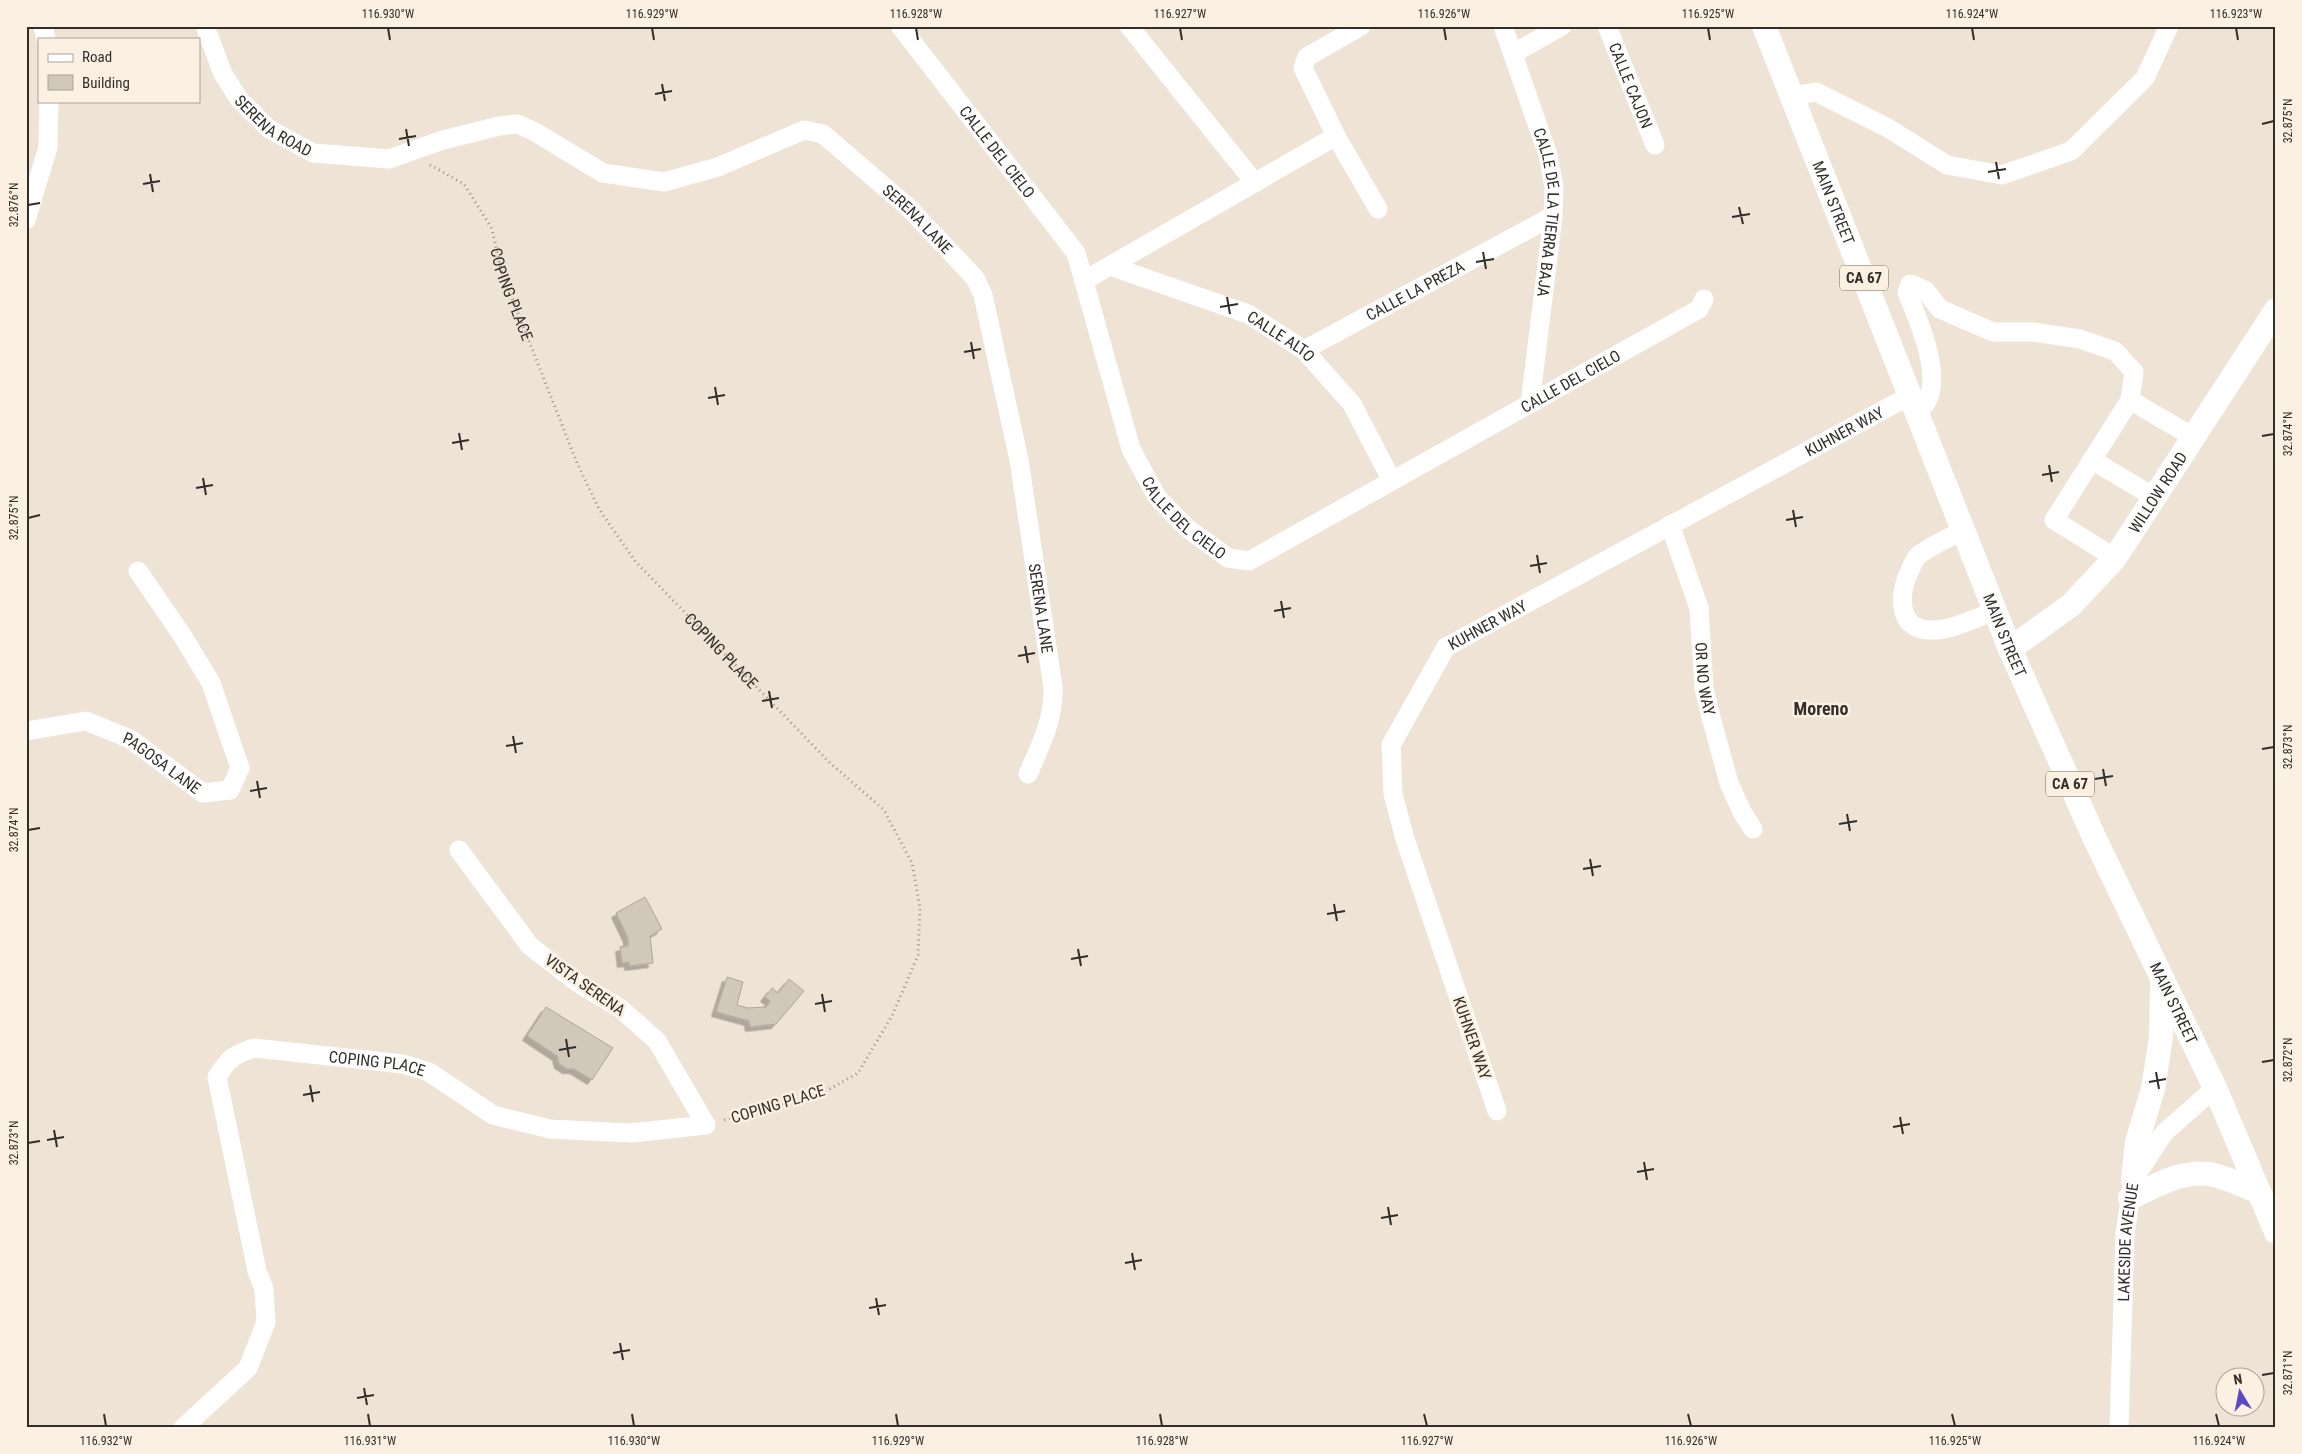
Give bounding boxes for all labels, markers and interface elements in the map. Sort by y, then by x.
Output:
text: 116.930°W [362,7,414,21]
text: 116.929°W [626,7,678,21]
text: 116.928°W [890,7,942,21]
text: 116.927°W [1154,7,1206,21]
text: 116.926°W [1418,7,1470,21]
text: 116.925°W [1682,7,1734,21]
text: 116.924°W [1946,7,1998,21]
text: 116.923°W [2210,7,2262,21]
legend [38,38,200,102]
street label: CALLE CAJON [1605,40,1657,131]
text: Road [82,48,112,66]
text: Building [82,74,130,92]
street label: SERENA ROAD [231,91,315,160]
text: 32.875°N [2281,99,2295,143]
street label: CALLE DEL CIELO [956,102,1039,201]
street label: CALLE DE LA TIERRA BAJA [1530,125,1564,298]
street label: MAIN STREET [1809,158,1859,247]
street label: SERENA LANE [879,180,956,258]
text: 32.876°N [7,183,21,227]
street label: COPING PLACE [487,246,537,343]
street label: CALLE LA PREZA [1363,256,1467,324]
road number: CA 67 [1840,266,1888,290]
street label: CALLE ALTO [1244,307,1319,365]
street label: CALLE DEL CIELO [1517,345,1624,416]
street label: KUHNER WAY [1802,402,1887,460]
text: 32.874°N [2281,412,2295,456]
street label: WILLOW ROAD [2124,448,2191,536]
street label: CALLE DEL CIELO [1138,473,1230,563]
text: 32.875°N [7,496,21,540]
street label: SERENA LANE [1025,562,1057,655]
street label: MAIN STREET [1979,591,2031,680]
street label: KUHNER WAY [1445,595,1530,654]
street label: COPING PLACE [681,609,762,692]
street label: OR NO WAY [1692,642,1720,718]
district label: Moreno [1794,698,1848,719]
text: 32.873°N [2281,725,2295,769]
street label: PAGOSA LANE [120,728,205,798]
road number: CA 67 [2046,772,2094,796]
text: 32.874°N [7,808,21,852]
street label: VISTA SERENA [541,950,629,1020]
street label: MAIN STREET [2146,959,2202,1047]
street label: KUHNER WAY [1449,994,1495,1083]
text: 32.872°N [2281,1038,2295,1082]
street label: COPING PLACE [328,1047,428,1080]
street label: COPING PLACE [729,1081,827,1127]
text: 32.873°N [7,1121,21,1165]
street label: LAKESIDE AVENUE [2113,1182,2142,1302]
text: 32.871°N [2281,1351,2295,1395]
north arrow [2214,1366,2264,1416]
text: N [2232,1371,2243,1388]
text: 116.932°W [80,1434,132,1448]
text: 116.931°W [344,1434,396,1448]
text: 116.930°W [608,1434,660,1448]
text: 116.929°W [872,1434,924,1448]
text: 116.928°W [1136,1434,1188,1448]
text: 116.927°W [1401,1434,1453,1448]
text: 116.926°W [1665,1434,1717,1448]
text: 116.925°W [1929,1434,1981,1448]
text: 116.924°W [2193,1434,2245,1448]

